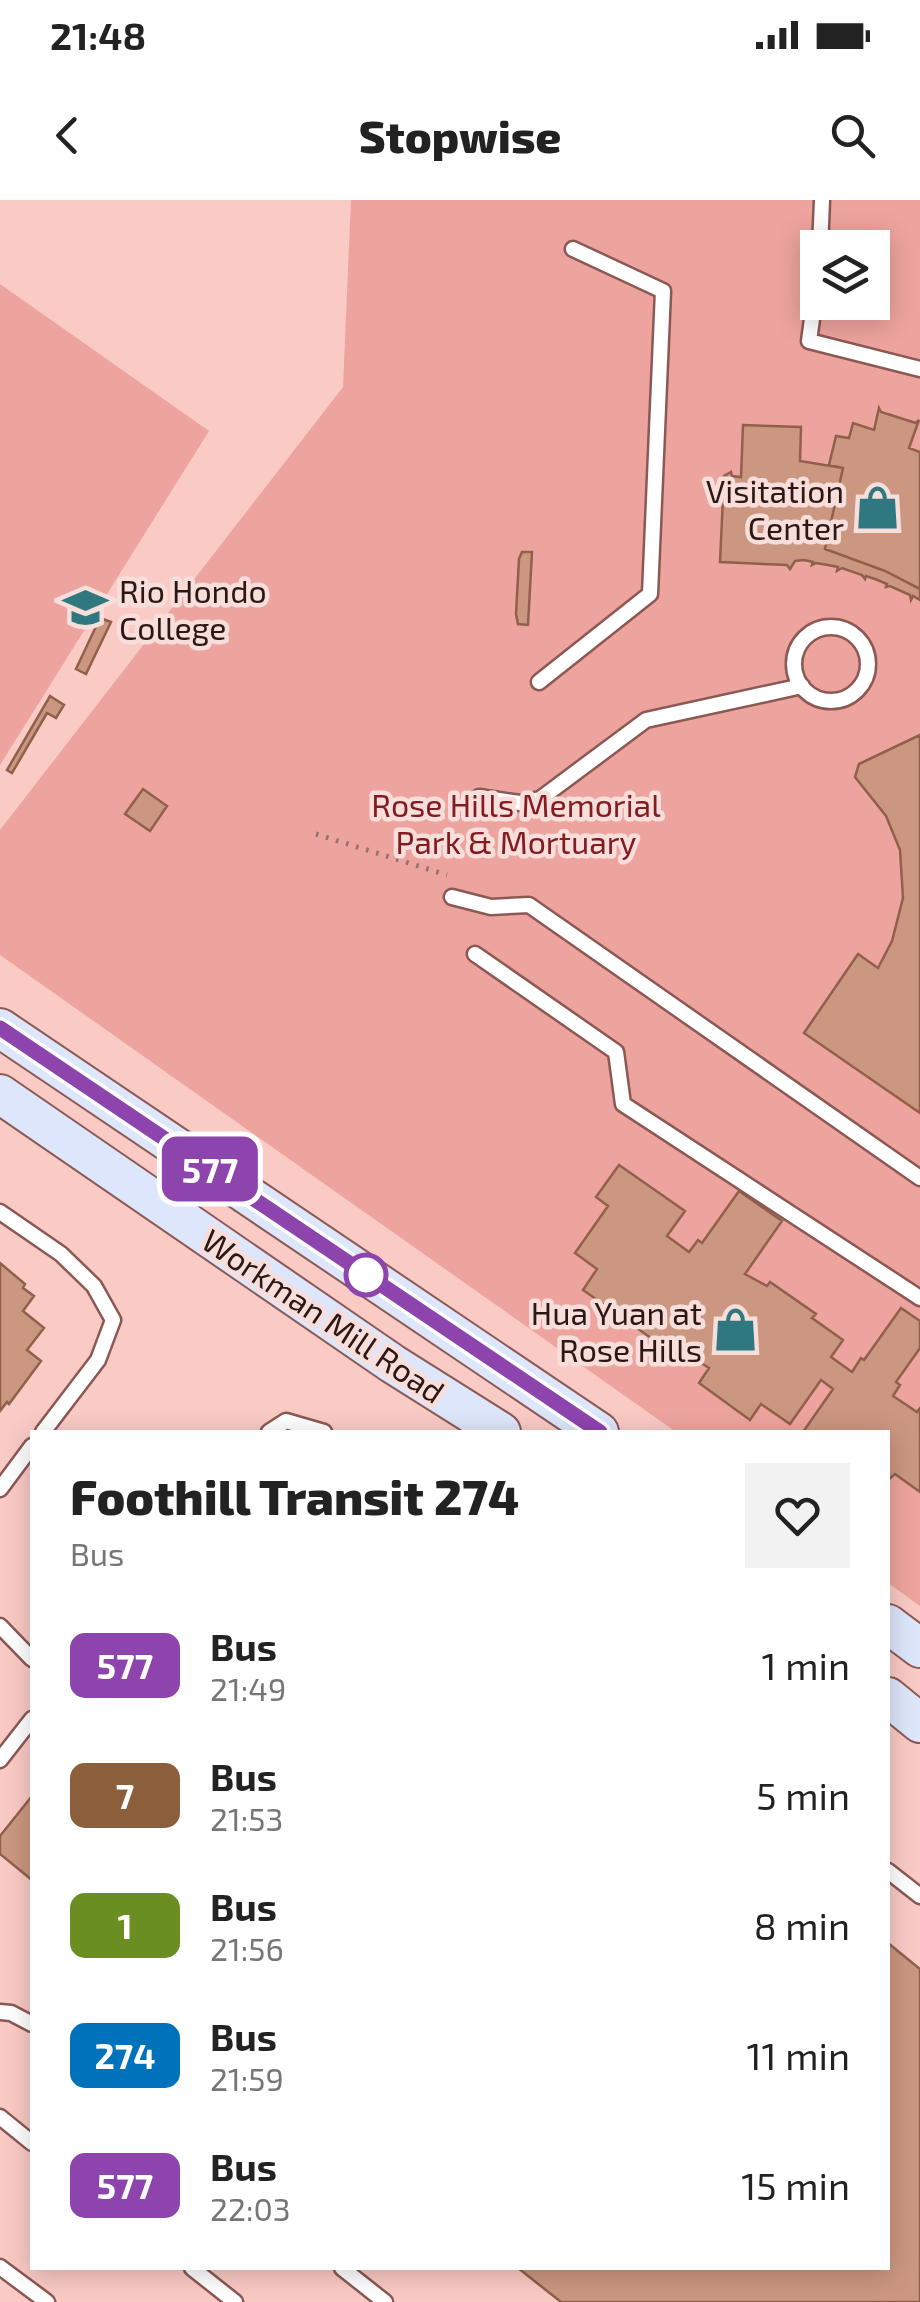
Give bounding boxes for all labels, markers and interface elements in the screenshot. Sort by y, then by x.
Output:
text: 21:48 [50,12,146,58]
icon: back [40,108,95,163]
text: Stopwise [359,108,561,162]
icon: search [825,108,880,163]
map controls [800,230,890,320]
button: layers [800,230,890,320]
place label: Visitation Center [706,471,844,546]
shop icon: Visitation Center [853,484,901,532]
place label: Rio Hondo College [119,571,267,646]
school or university icon: Rio Hondo College [62,584,110,632]
park label: Rose Hills Memorial Park & Mortuary [371,785,661,860]
line badge: 577 [152,1136,268,1202]
text: 577 [182,1148,238,1190]
street label: Workman Mill Road [196,1220,452,1410]
unlabelled marker [345,1254,387,1296]
place label: Hua Yuan at Rose Hills [531,1293,702,1368]
shop icon: Hua Yuan at Rose Hills [711,1306,759,1354]
button: heart [745,1463,850,1568]
text: Foothill Transit 274 [70,1467,519,1525]
text: Bus [70,1534,124,1572]
text: Bus [210,1623,277,1669]
text: 1 min [762,1642,850,1688]
text: 577 [97,1644,153,1686]
text: 21:49 [210,1669,286,1707]
text: Bus [210,1753,277,1799]
text: 5 min [756,1772,850,1818]
text: 7 [116,1774,134,1816]
text: 21:53 [210,1799,283,1837]
text: Bus [210,1883,277,1929]
text: 8 min [754,1902,850,1948]
text: 1 [117,1904,133,1946]
text: 21:56 [210,1929,284,1967]
text: Bus [210,2013,277,2059]
text: 11 min [746,2032,850,2078]
text: 274 [94,2034,156,2076]
text: 21:59 [210,2059,284,2097]
text: Bus [210,2143,277,2189]
text: 15 min [741,2162,850,2208]
text: 577 [97,2164,153,2206]
text: 22:03 [210,2189,291,2227]

